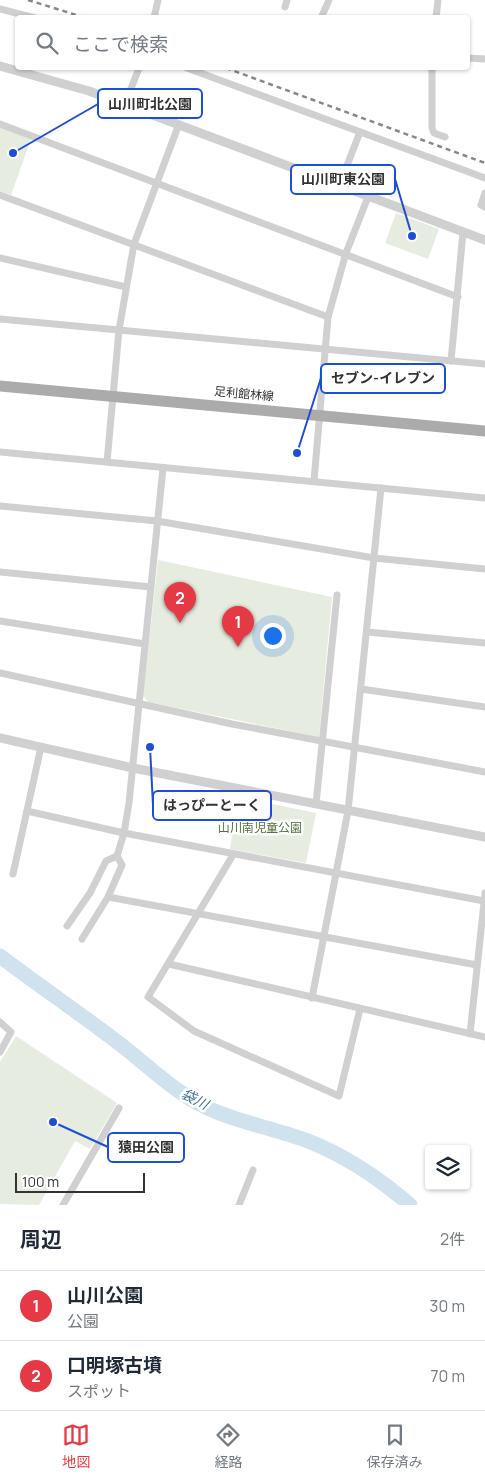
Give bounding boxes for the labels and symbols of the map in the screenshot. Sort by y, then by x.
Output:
callout: 山川町北公園 [98,89,202,118]
text: 山川町北公園 [108,94,192,113]
callout: 山川町東公園 [291,165,395,194]
text: 山川町東公園 [301,169,385,188]
callout: セブン-イレブン [321,364,445,393]
text: セブン-イレブン [331,368,435,387]
street label: 足利館林線 [213,382,275,405]
pin: 2 [164,582,196,623]
pin: 1 [222,606,254,647]
your location [260,623,286,649]
callout: はっぴーとーく [153,791,271,820]
text: はっぴーとーく [163,795,261,814]
park label: 山川南児童公園 [218,819,302,836]
water label: 袋川 [178,1084,214,1114]
callout: 猿田公園 [108,1133,184,1162]
text: 猿田公園 [118,1137,174,1156]
scale bar [15,1170,145,1193]

